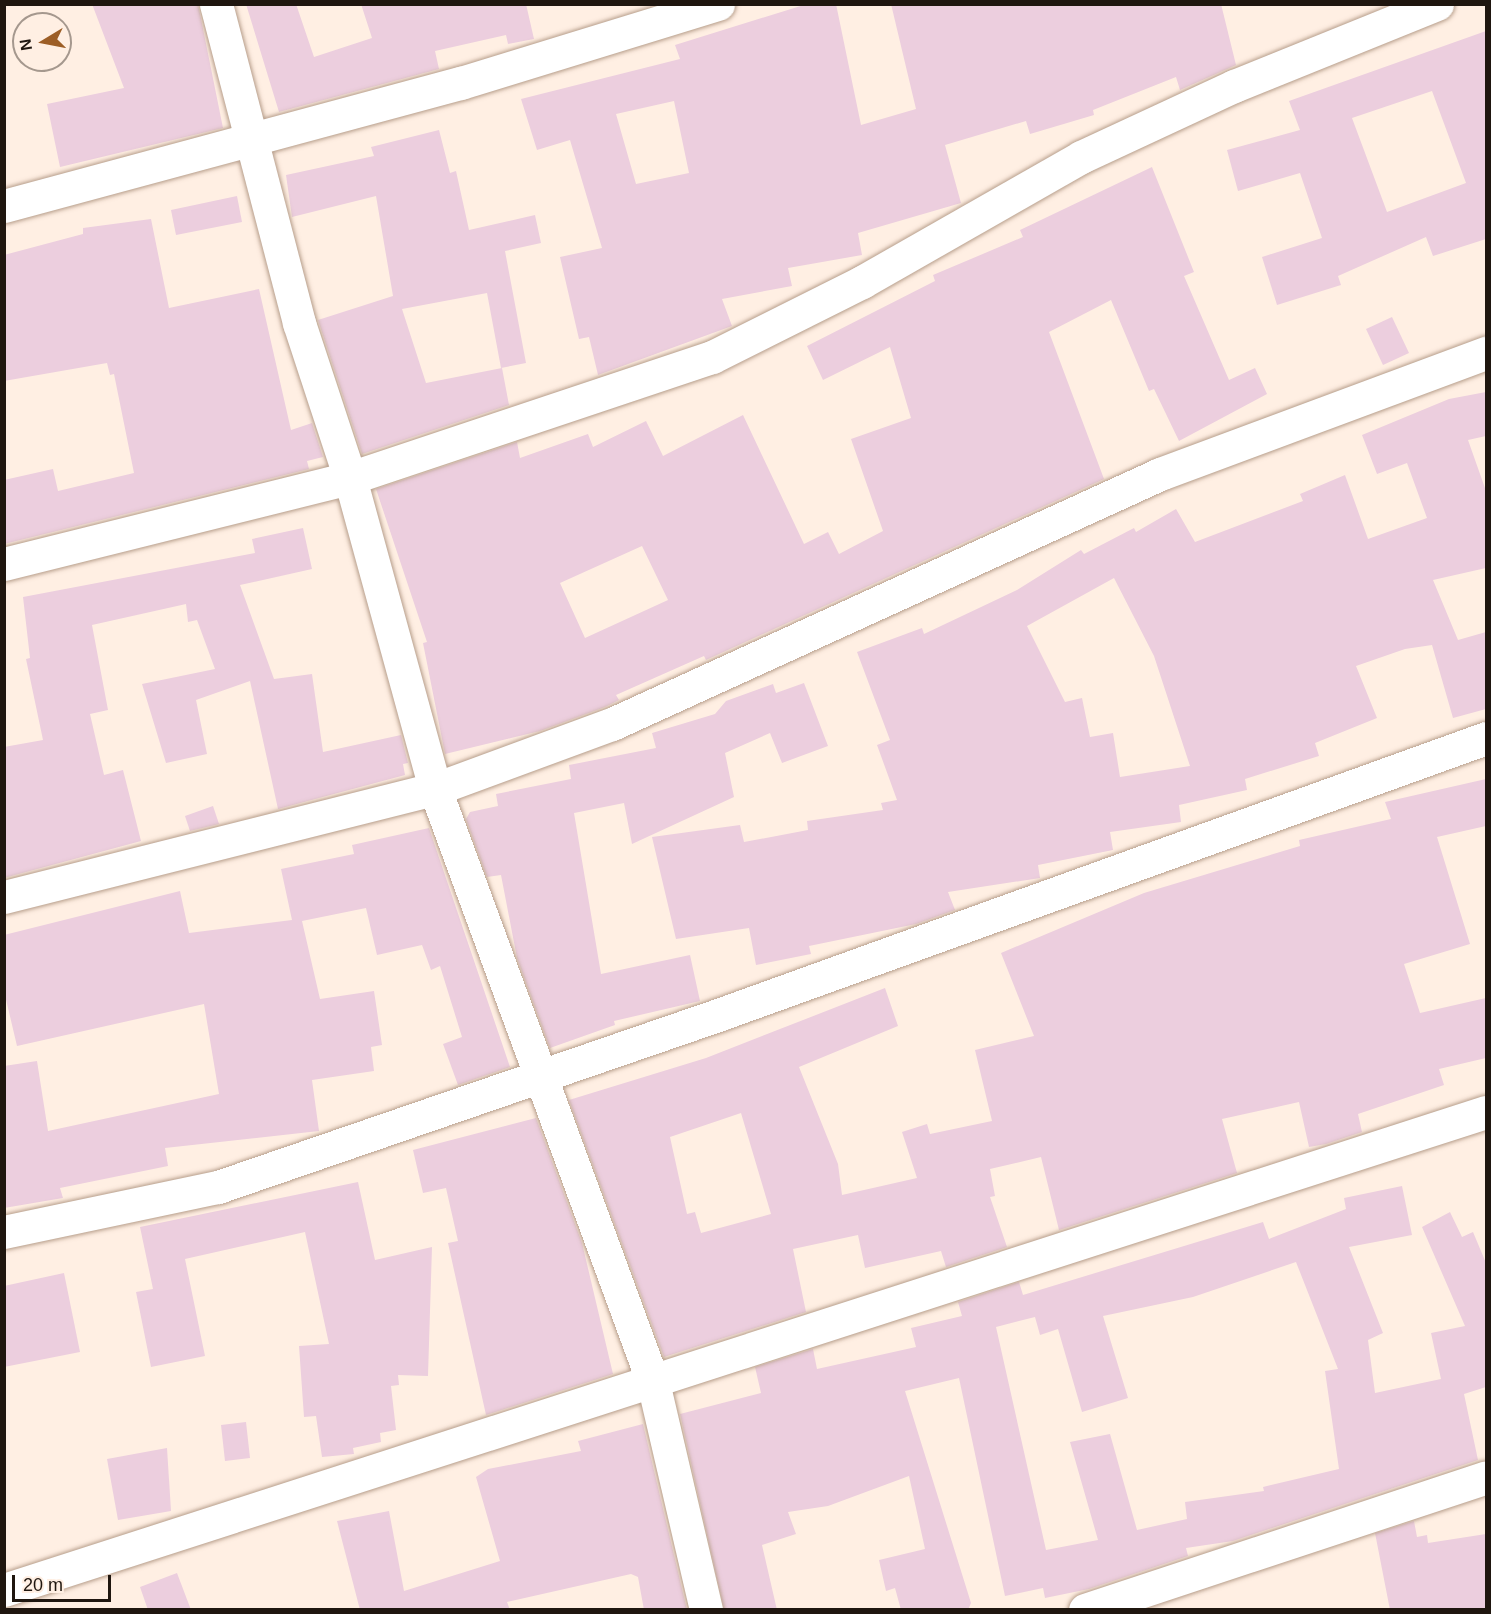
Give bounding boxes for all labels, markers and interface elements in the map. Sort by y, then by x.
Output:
north arrow [12,12,72,72]
text: N [16,38,35,52]
scale bar [15,1563,114,1601]
text: 20 m [23,1575,63,1595]

